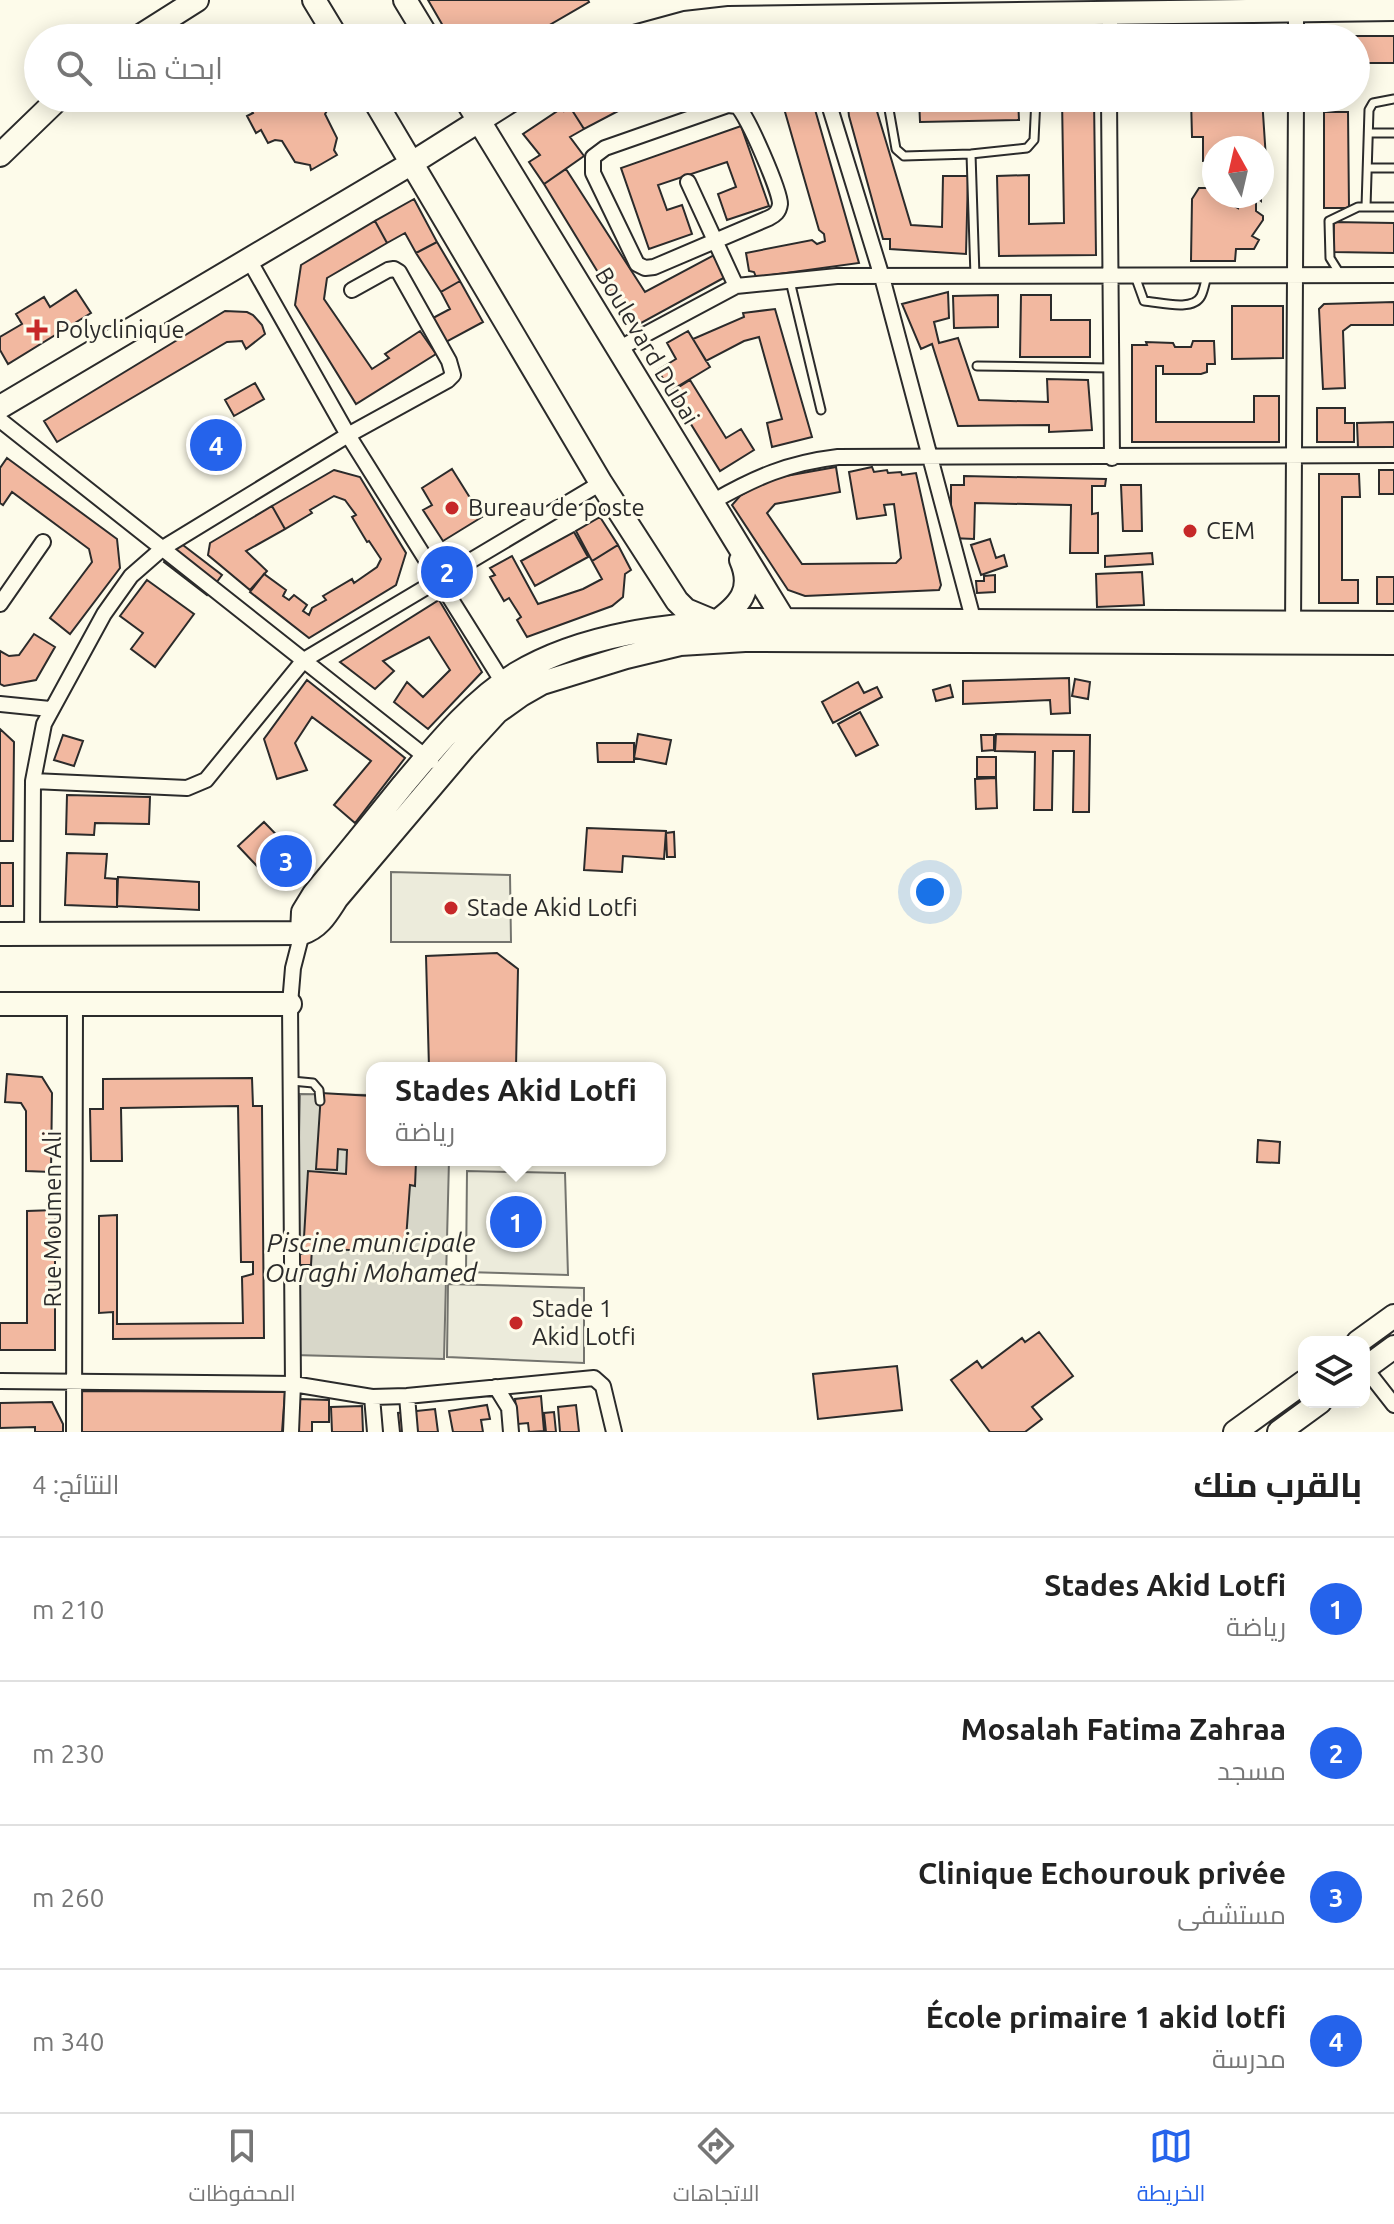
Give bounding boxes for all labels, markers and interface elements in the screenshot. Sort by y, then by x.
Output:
search box [24,24,1370,112]
icon: search [52,46,96,90]
text: ابحث هنا [116,51,223,85]
north arrow [1202,136,1274,208]
street label: Boulevard Dubai [590,262,705,429]
place label: Polyclinique [55,316,185,343]
marker: Polyclinique [26,319,48,341]
pin: 4 [190,415,242,475]
place label: Bureau de poste [468,494,645,521]
marker: Bureau de poste [443,499,461,517]
place label: CEM [1206,517,1255,544]
marker: CEM [1181,522,1199,540]
pin: 2 [421,542,473,602]
pin: 3 [260,831,312,891]
your location [910,872,950,912]
place label: Stade Akid Lotfi [467,894,638,921]
marker: Stade Akid Lotfi [442,899,460,917]
popup [366,1062,666,1166]
text: Stades Akid Lotfi [395,1073,637,1107]
text: رياضة [395,1117,455,1146]
street label: Rue Moumen Ali [39,1131,66,1307]
pin: 1 [490,1192,542,1252]
water label: Piscine municipale Ouraghi Mohamed [265,1228,479,1287]
place label: Stade 1 Akid Lotfi [532,1295,636,1350]
marker: Stade 1 Akid Lotfi [507,1314,525,1332]
map controls [1298,1336,1370,1408]
button: layers [1298,1336,1370,1408]
text: بالقرب منك [1194,1465,1362,1503]
text: النتائج: 4 [32,1470,119,1499]
text: Stades Akid Lotfi [1044,1568,1286,1602]
text: 210 m [32,1595,104,1624]
text: 1 [1329,1595,1343,1624]
text: رياضة [1226,1612,1286,1641]
text: Mosalah Fatima Zahraa [961,1712,1286,1746]
text: 230 m [32,1739,104,1768]
text: 2 [1329,1739,1343,1768]
text: مسجد [1217,1756,1286,1785]
text: Clinique Echourouk privée [918,1856,1286,1890]
text: 260 m [32,1883,104,1912]
text: 3 [1329,1883,1343,1912]
text: مستشفى [1177,1900,1286,1929]
text: École primaire 1 akid lotfi [926,2000,1286,2034]
text: 340 m [32,2027,104,2056]
text: 4 [1329,2027,1343,2056]
text: مدرسة [1212,2044,1286,2073]
tab: المحفوظات [189,2124,296,2214]
tab: الاتجاهات [673,2124,760,2214]
tab: الخريطة [1137,2124,1205,2214]

